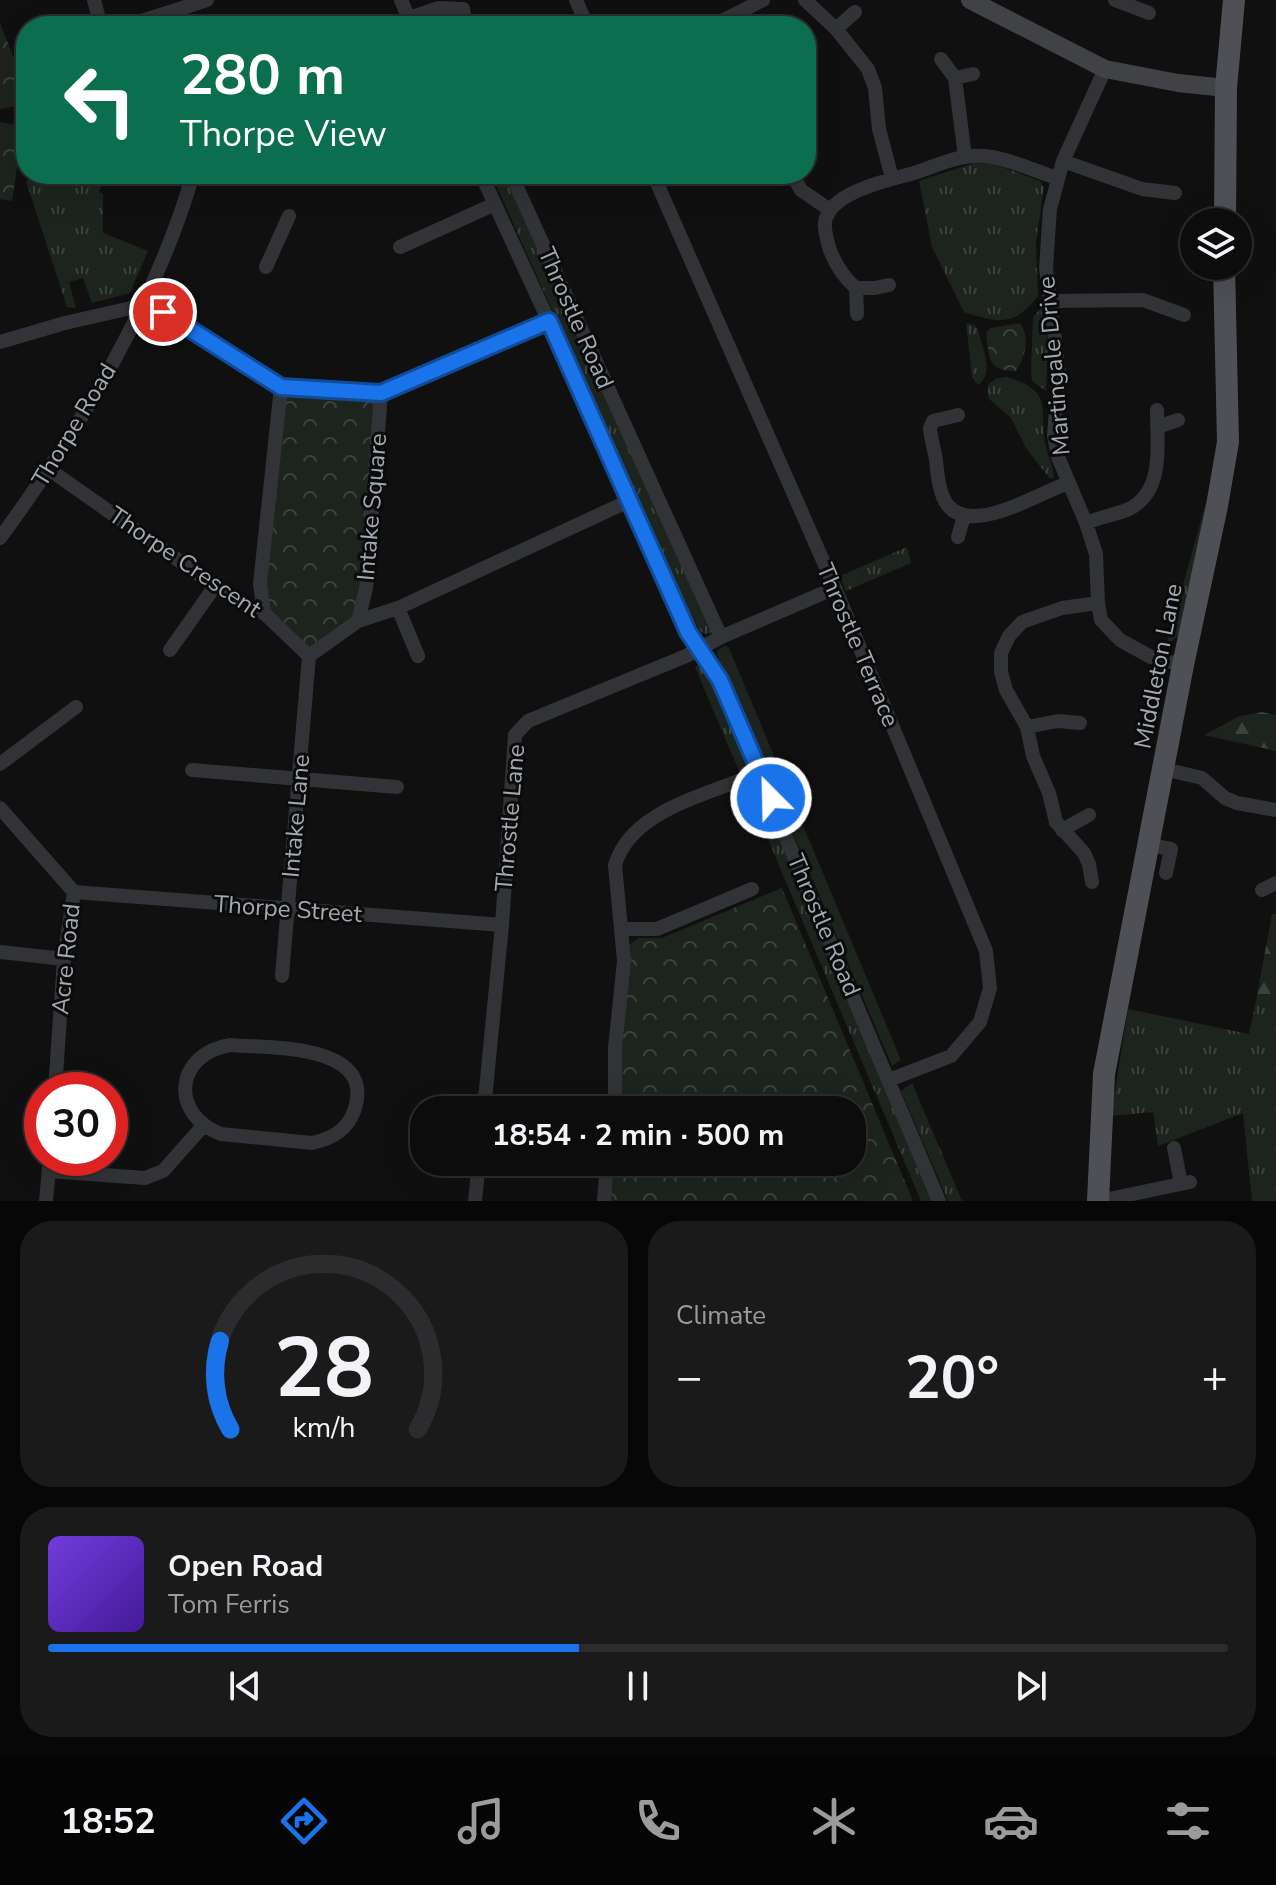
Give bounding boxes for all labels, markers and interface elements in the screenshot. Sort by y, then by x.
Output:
text: 280 m [180,37,345,114]
icon: left [48,48,152,152]
text: Thorpe View [180,110,387,159]
map controls [1180,208,1252,280]
button: layers [1180,208,1252,280]
street label: Throstle Road [531,242,621,394]
street label: Martingale Drive [1030,275,1078,457]
pin [129,278,197,346]
icon: arrive [141,290,185,334]
street label: Thorpe Road [25,357,123,493]
street label: Intake Square [350,432,394,582]
street label: Thorpe Crescent [102,499,268,625]
street label: Throstle Terrace [809,558,907,732]
street label: Middleton Lane [1126,581,1190,751]
street label: Throstle Lane [488,743,532,893]
street label: Intake Lane [275,753,317,879]
position arrow [729,756,813,840]
street label: Throstle Road [780,849,868,1001]
street label: Thorpe Street [213,888,364,930]
street label: Acre Road [44,902,88,1016]
speed limit sign: 30 [24,1072,128,1176]
text: 18:54 · 2 min · 500 m [492,1115,784,1156]
text: Climate [676,1298,766,1333]
text: 28 [274,1312,374,1425]
text: 20° [905,1337,999,1419]
text: − [676,1348,702,1408]
text: + [1202,1348,1228,1408]
text: km/h [293,1408,355,1447]
text: Open Road [168,1546,323,1587]
text: Tom Ferris [168,1587,290,1622]
icon: previous [223,1664,267,1708]
icon: pause [616,1664,660,1708]
icon: next [1009,1664,1053,1708]
icon: directions [276,1793,332,1849]
icon: music [453,1793,509,1849]
icon: phone [630,1793,686,1849]
icon: climate [806,1793,862,1849]
icon: car [983,1793,1039,1849]
icon: filters [1160,1793,1216,1849]
text: 18:52 [60,1797,156,1846]

